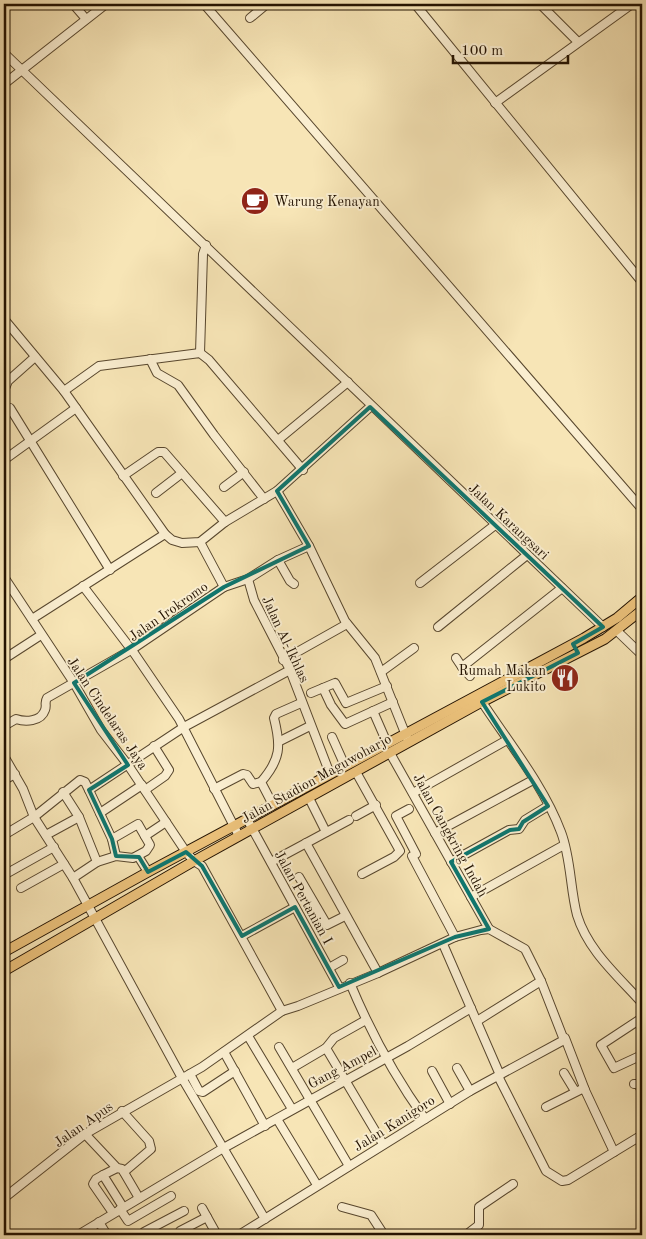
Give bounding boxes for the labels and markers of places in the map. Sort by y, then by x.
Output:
cafe icon: Warung Kenayan [240,186,270,216]
place label: Warung Kenayan [274,195,380,209]
restaurant icon: Rumah Makan Lukito [550,663,580,693]
place label: Rumah Makan Lukito [459,664,546,694]

